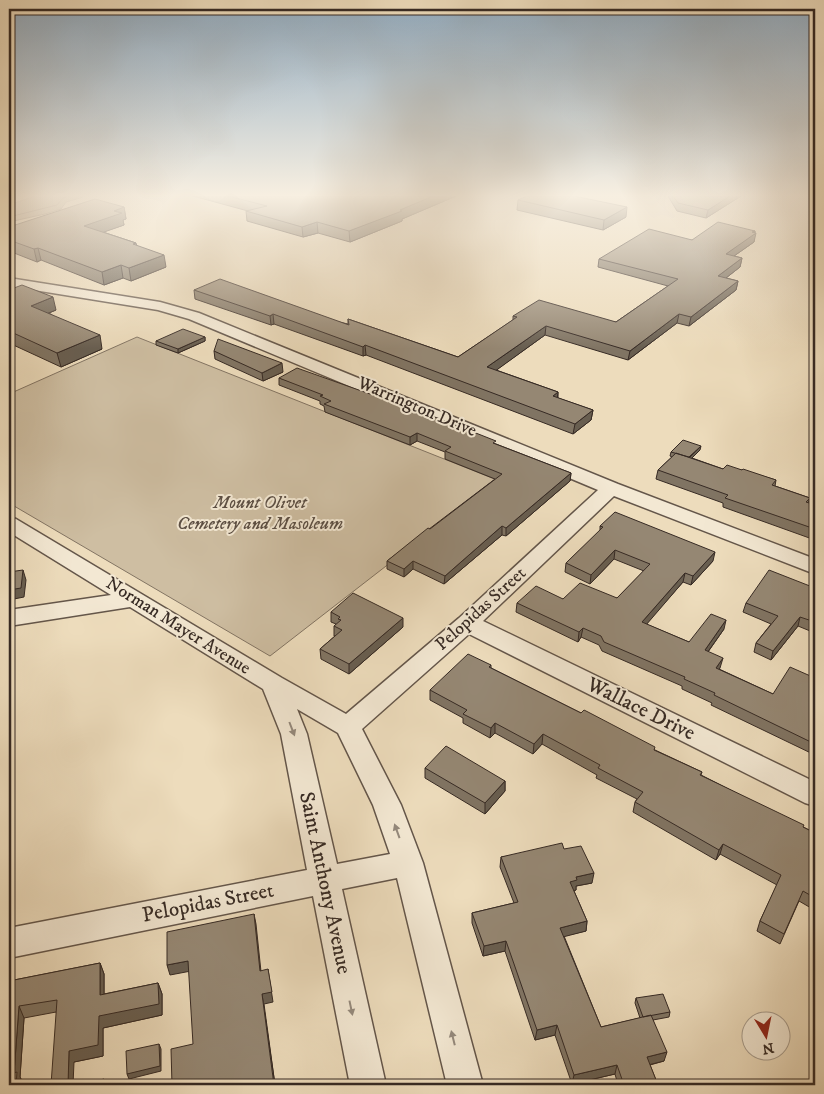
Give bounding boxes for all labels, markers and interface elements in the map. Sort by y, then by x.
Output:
street label: Warrington Drive [353,372,480,442]
park label: Mount Olivet Cemetery and Masoleum [177,492,343,535]
street label: Pelopidas Street [431,562,531,655]
street label: Norman Mayer Avenue [101,573,255,679]
street label: Wallace Drive [582,671,700,747]
one-way arrow [288,722,296,737]
street label: Saint Anthony Avenue [293,790,357,977]
one-way arrow [393,823,400,838]
street label: Pelopidas Street [140,877,276,929]
one-way arrow [348,1000,356,1016]
north arrow [742,1012,792,1062]
one-way arrow [448,1031,456,1046]
text: N [760,1038,775,1058]

